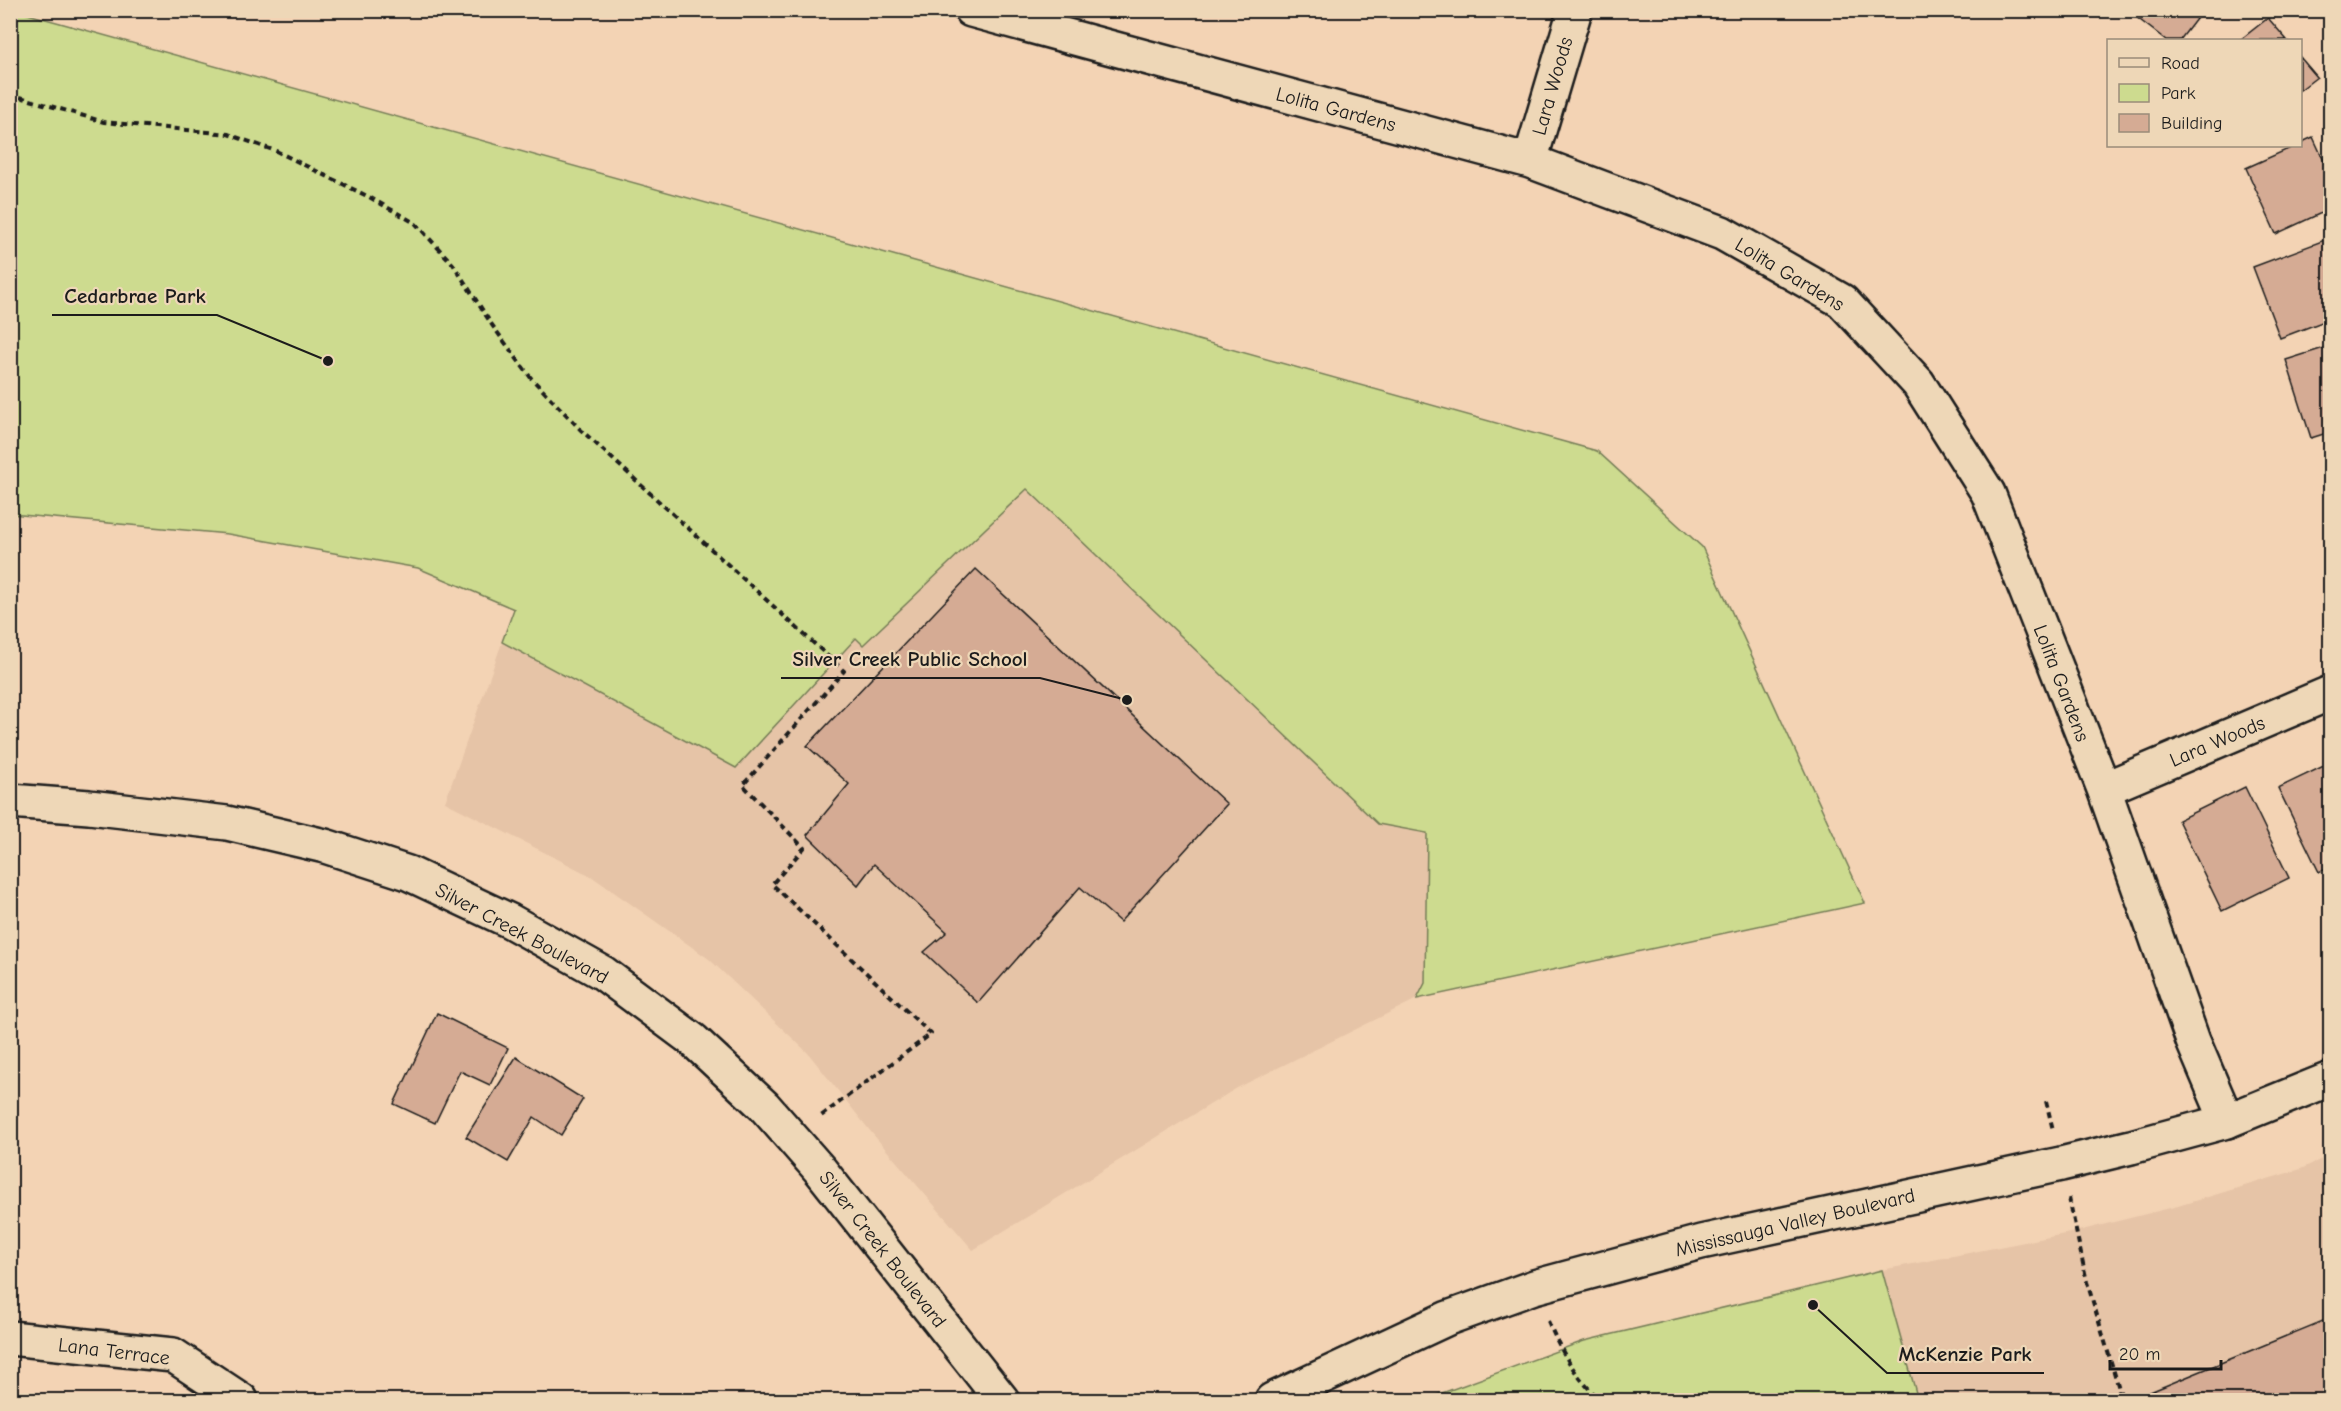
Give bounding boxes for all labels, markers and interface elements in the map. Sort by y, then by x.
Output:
street label: Lara Woods [1527,34,1577,138]
legend [2107,39,2302,147]
text: Road [2161,53,2200,74]
street label: Lolita Gardens [1273,82,1398,137]
text: Park [2161,83,2196,104]
text: Building [2161,113,2223,134]
street label: Lolita Gardens [1731,233,1849,316]
callout: Cedarbrae Park [52,276,217,315]
text: Cedarbrae Park [64,284,206,308]
street label: Lolita Gardens [2029,622,2094,745]
callout: Silver Creek Public School [781,639,1040,678]
text: Silver Creek Public School [792,647,1028,671]
street label: Lara Woods [2166,711,2268,772]
street label: Silver Creek Boulevard [431,878,612,989]
street label: Silver Creek Boulevard [814,1166,951,1332]
street label: Mississauga Valley Boulevard [1673,1184,1917,1261]
street label: Lana Terrace [57,1333,171,1370]
scale bar [2110,1333,2221,1371]
callout: McKenzie Park [1887,1334,2044,1373]
text: McKenzie Park [1898,1342,2032,1366]
text: 20 m [2119,1344,2160,1365]

